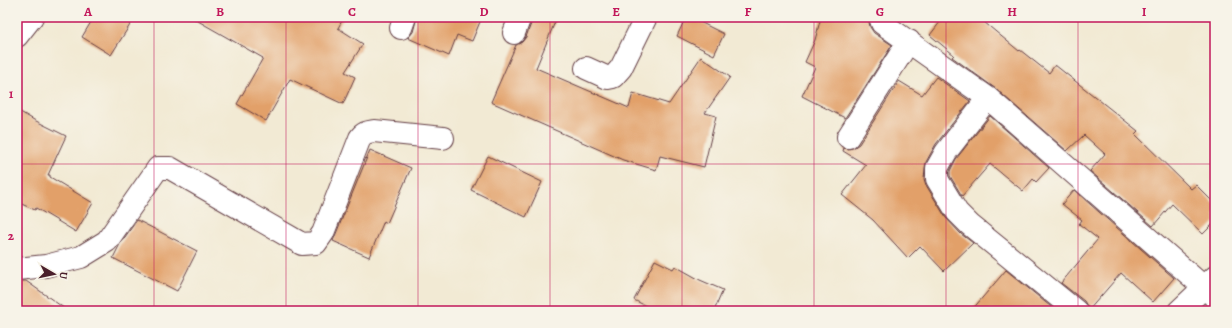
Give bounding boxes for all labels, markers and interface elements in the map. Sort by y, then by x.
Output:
text: A [83,3,93,20]
text: B [216,3,224,20]
text: C [348,3,356,20]
text: D [479,3,489,20]
text: E [612,3,620,20]
text: F [745,3,752,20]
text: G [876,3,884,20]
text: H [1007,3,1017,20]
text: I [1142,3,1147,20]
text: 1 [9,85,14,102]
text: 2 [8,227,15,244]
north arrow [34,254,74,294]
text: U [55,271,71,281]

